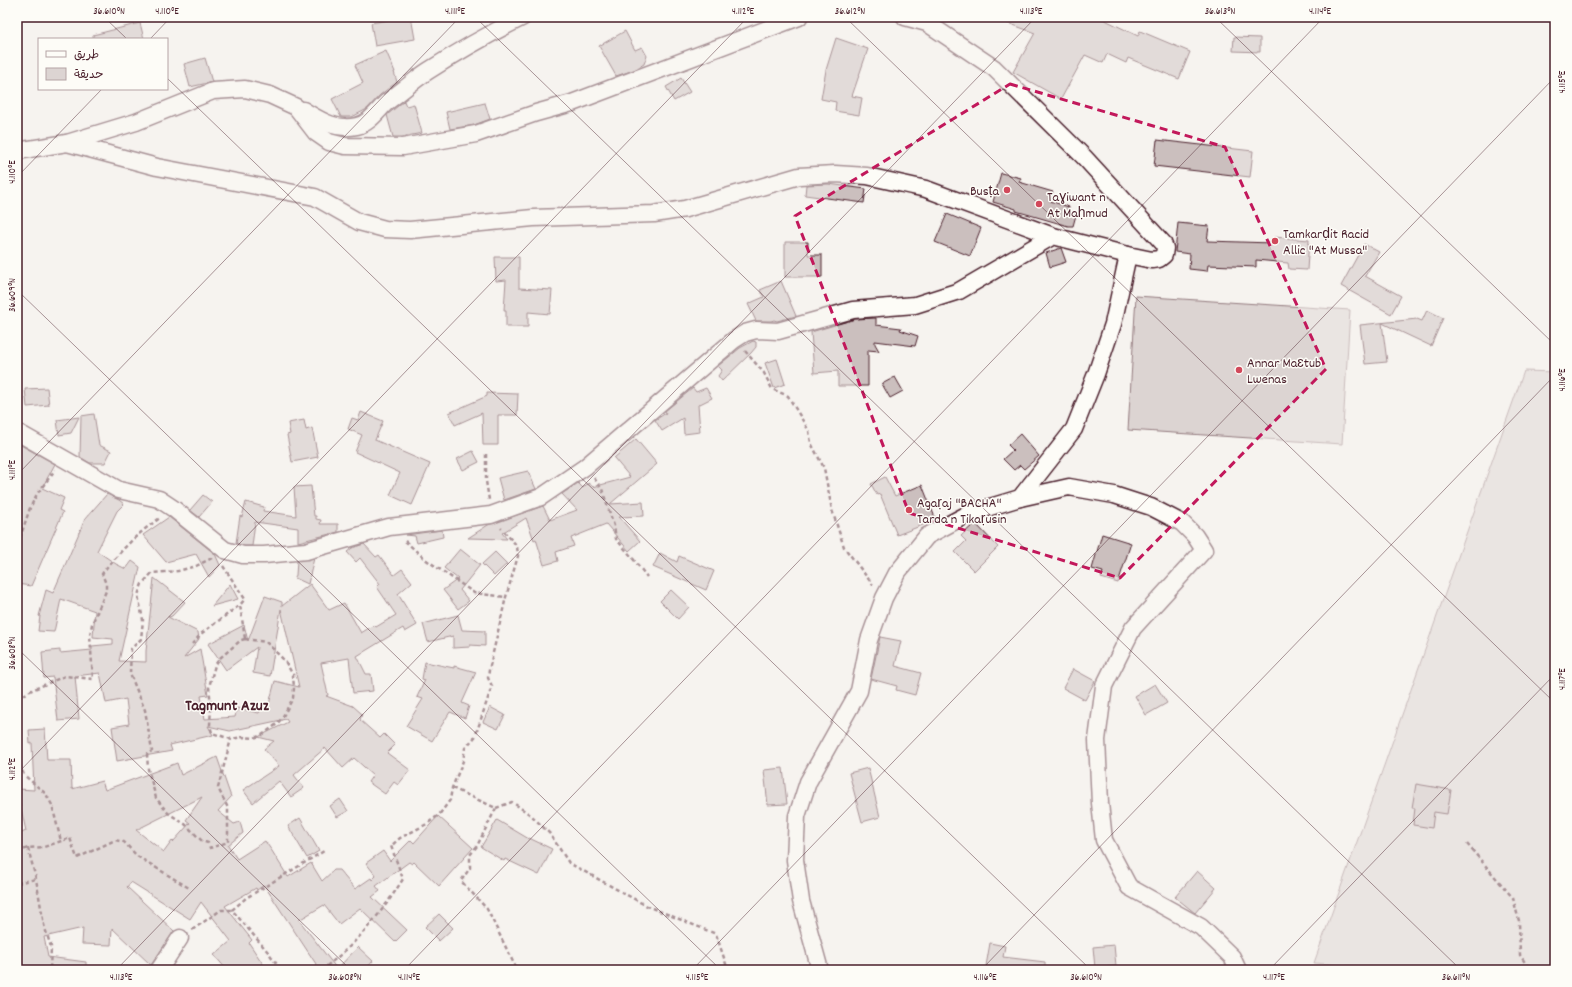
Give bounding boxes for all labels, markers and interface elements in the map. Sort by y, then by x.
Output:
text: 36.610°N [93,5,125,19]
text: 4.110°E [155,5,179,19]
text: 4.111°E [445,5,466,19]
text: 4.112°E [732,5,755,19]
text: 36.612°N [835,5,865,19]
text: 4.113°E [1020,5,1043,19]
text: 36.613°N [1205,5,1235,19]
text: 4.114°E [1309,5,1332,19]
legend [38,38,168,90]
text: طريق [74,47,99,64]
text: حديقة [74,67,103,84]
text: 4.115°E [1556,70,1570,93]
text: 4.110°E [6,160,20,184]
place label: Busṭa [970,182,999,202]
marker: Busṭa [1002,185,1012,195]
place label: Taɣiwant n At Maḥmud [1047,188,1108,224]
marker: Taɣiwant n At Maḥmud [1034,199,1044,209]
place label: Tamkarḍit Racid Allic "At Mussa" [1283,225,1369,261]
marker: Tamkarḍit Racid Allic "At Mussa" [1270,236,1280,246]
text: 36.609°N [6,278,20,312]
place label: Annar Maɛtub Lwenas [1247,354,1321,390]
marker: Annar Maɛtub Lwenas [1234,365,1244,375]
text: 4.116°E [1556,368,1570,391]
text: 4.111°E [6,459,20,480]
place label: Agaṛaj "BACHA" Tarda n Tikaṛusin [917,494,1006,530]
marker: Agaṛaj "BACHA" Tarda n Tikaṛusin [904,505,914,515]
text: 36.608°N [6,636,20,670]
text: 4.117°E [1556,668,1570,690]
district label: Tagmunt Azuz [185,695,270,718]
text: 4.112°E [6,757,20,780]
text: 4.113°E [110,971,133,985]
text: 36.608°N [328,971,362,985]
text: 4.114°E [398,971,421,985]
text: 4.115°E [686,971,709,985]
text: 4.116°E [974,971,997,985]
text: 36.610°N [1070,971,1102,985]
text: 4.117°E [1263,971,1285,985]
text: 36.611°N [1442,971,1470,985]

